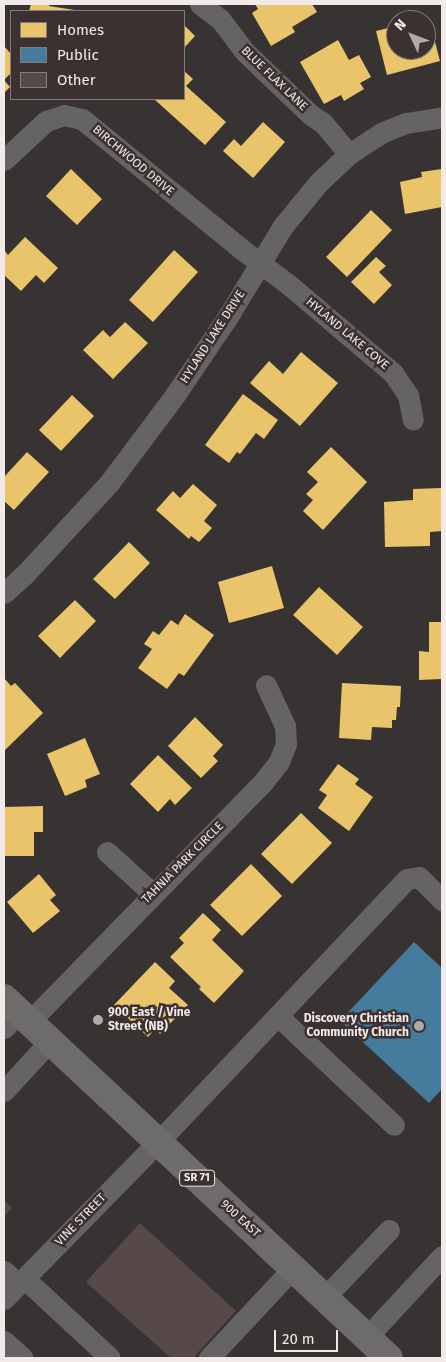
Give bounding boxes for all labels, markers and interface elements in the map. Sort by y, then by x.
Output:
legend [10,10,185,100]
north arrow [386,10,436,60]
text: N [391,16,410,34]
text: Homes [57,21,104,39]
street label: BLUE FLAX LANE [238,44,310,114]
text: Public [57,46,99,64]
text: Other [57,71,96,89]
street label: BIRCHWOOD DRIVE [89,123,177,199]
street label: HYLAND LAKE DRIVE [178,288,248,386]
street label: HYLAND LAKE COVE [303,295,391,373]
street label: TAHNIA PARK CIRCLE [139,819,227,907]
place label: 900 East / Vine Street (NB) [108,1006,190,1034]
place label: Discovery Christian Community Church [304,1012,409,1040]
marker: 900 East / Vine Street (NB) [92,1014,104,1026]
marker: Discovery Christian Community Church [413,1020,425,1032]
road number: SR 71 [178,1170,216,1186]
street label: VINE STREET [53,1191,109,1249]
street label: 900 EAST [217,1197,263,1241]
scale bar [276,1320,340,1352]
text: 20 m [282,1330,315,1348]

